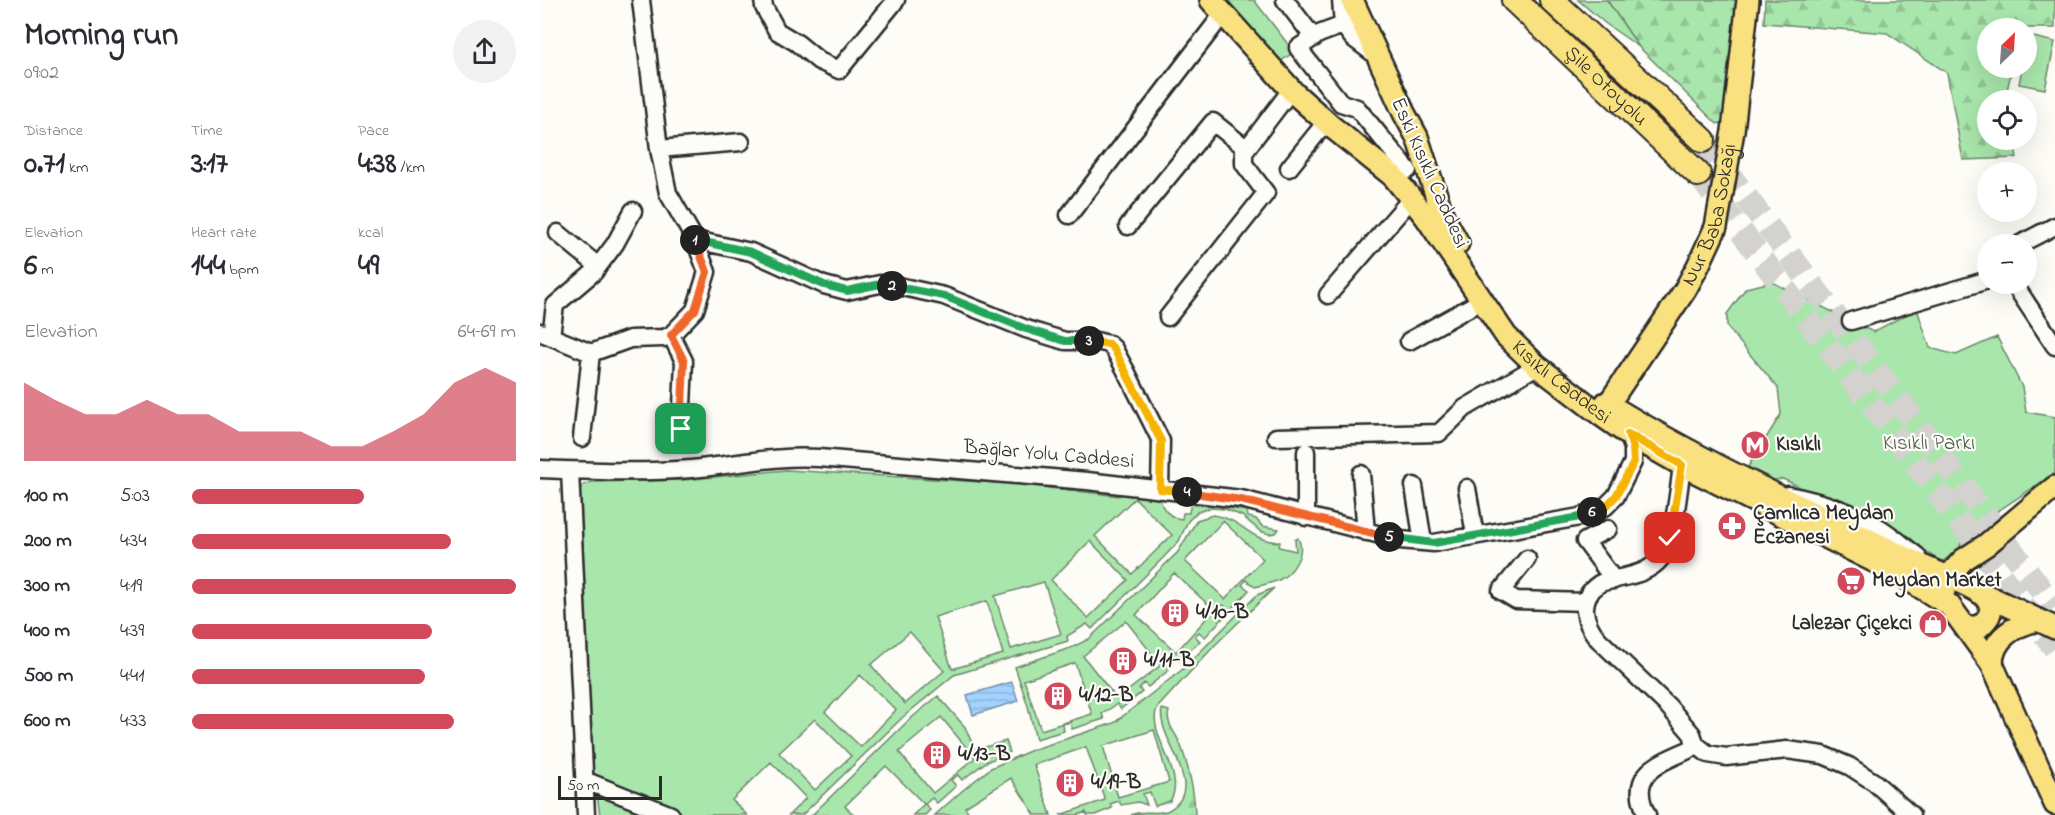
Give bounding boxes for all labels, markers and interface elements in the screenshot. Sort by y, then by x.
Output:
text: Morning run [24,12,178,60]
north arrow [1977,18,2037,78]
map controls [1977,18,2037,294]
button: share [453,20,516,83]
street label: Şile Otoyolu [1557,39,1654,134]
text: 09:02 [24,59,59,88]
button: locate [1977,90,2037,150]
street label: Eski Kısıklı Caddesi [1382,93,1476,253]
text: Distance [24,119,83,143]
text: Time [191,119,223,143]
text: Pace [358,119,389,143]
street label: Nur Baba Sokağı [1675,141,1747,292]
text: 0.71 [24,143,65,187]
text: 3:17 [191,143,228,187]
text: 4:38 [358,143,397,187]
text: km [65,156,88,180]
text: /km [397,156,425,180]
button: + [1977,162,2037,222]
text: Elevation [24,221,83,245]
text: Heart rate [191,221,257,245]
text: kcal [358,221,383,245]
pin: 1 [680,225,710,255]
text: 1 [692,228,698,252]
button: − [1977,234,2037,294]
text: 6 [24,245,37,289]
text: 144 [191,245,225,289]
text: 49 [358,245,379,289]
text: m [37,258,54,282]
text: bpm [225,258,259,282]
pin: 2 [877,271,907,301]
text: 2 [888,274,896,298]
text: Elevation [24,318,98,347]
text: 64–69 m [458,318,516,347]
pin: 3 [1074,326,1104,356]
text: 3 [1086,329,1092,353]
street label: Kısıklı Caddesi [1504,333,1617,432]
pin [655,403,706,454]
icon: arrive [664,412,697,445]
metro station icon: Kısıklı [1739,429,1771,461]
park label: Kısıklı Parkı [1883,429,1975,459]
place label: Kısıklı [1776,430,1821,460]
street label: Bağlar Yolu Caddesi [961,433,1136,479]
pin: 4 [1172,477,1202,507]
text: 4 [1184,480,1190,504]
text: 100 m [24,482,68,511]
text: 5:03 [120,482,150,511]
pin: 6 [1577,497,1607,527]
place label: Çamlıca Meydan Eczanesi [1753,499,1893,553]
text: 6 [1588,500,1596,524]
pharmacy icon: Çamlıca Meydan Eczanesi [1716,510,1748,542]
pin [1644,512,1695,563]
icon: check [1653,521,1686,554]
pin: 5 [1374,522,1404,552]
text: 5 [1384,525,1394,549]
text: 200 m [24,527,72,556]
text: 4:34 [120,527,146,556]
supermarket icon: Meydan Market [1835,565,1867,597]
place label: Meydan Market [1872,566,2002,598]
text: 300 m [24,572,70,601]
text: 4:19 [120,572,142,601]
building icon: 4/10-B [1159,597,1191,629]
place label: 4/10-B [1196,598,1249,628]
shop icon: Lalezar Çiçekci [1917,608,1949,640]
place label: Lalezar Çiçekci [1792,609,1912,639]
text: 400 m [24,617,70,646]
text: 4:39 [120,617,144,646]
building icon: 4/11-B [1107,645,1139,677]
place label: 4/11-B [1144,646,1195,676]
text: 500 m [24,662,73,691]
text: 4:41 [120,662,145,691]
building icon: 4/12-B [1042,680,1074,712]
place label: 4/12-B [1079,681,1133,711]
text: 600 m [24,707,71,736]
text: 4:33 [120,707,146,736]
building icon: 4/13-B [921,739,953,771]
place label: 4/13-B [958,740,1011,770]
building icon: 4/19-B [1054,767,1086,799]
place label: 4/19-B [1091,768,1141,798]
scale bar [558,773,662,800]
text: 50 m [567,774,599,798]

